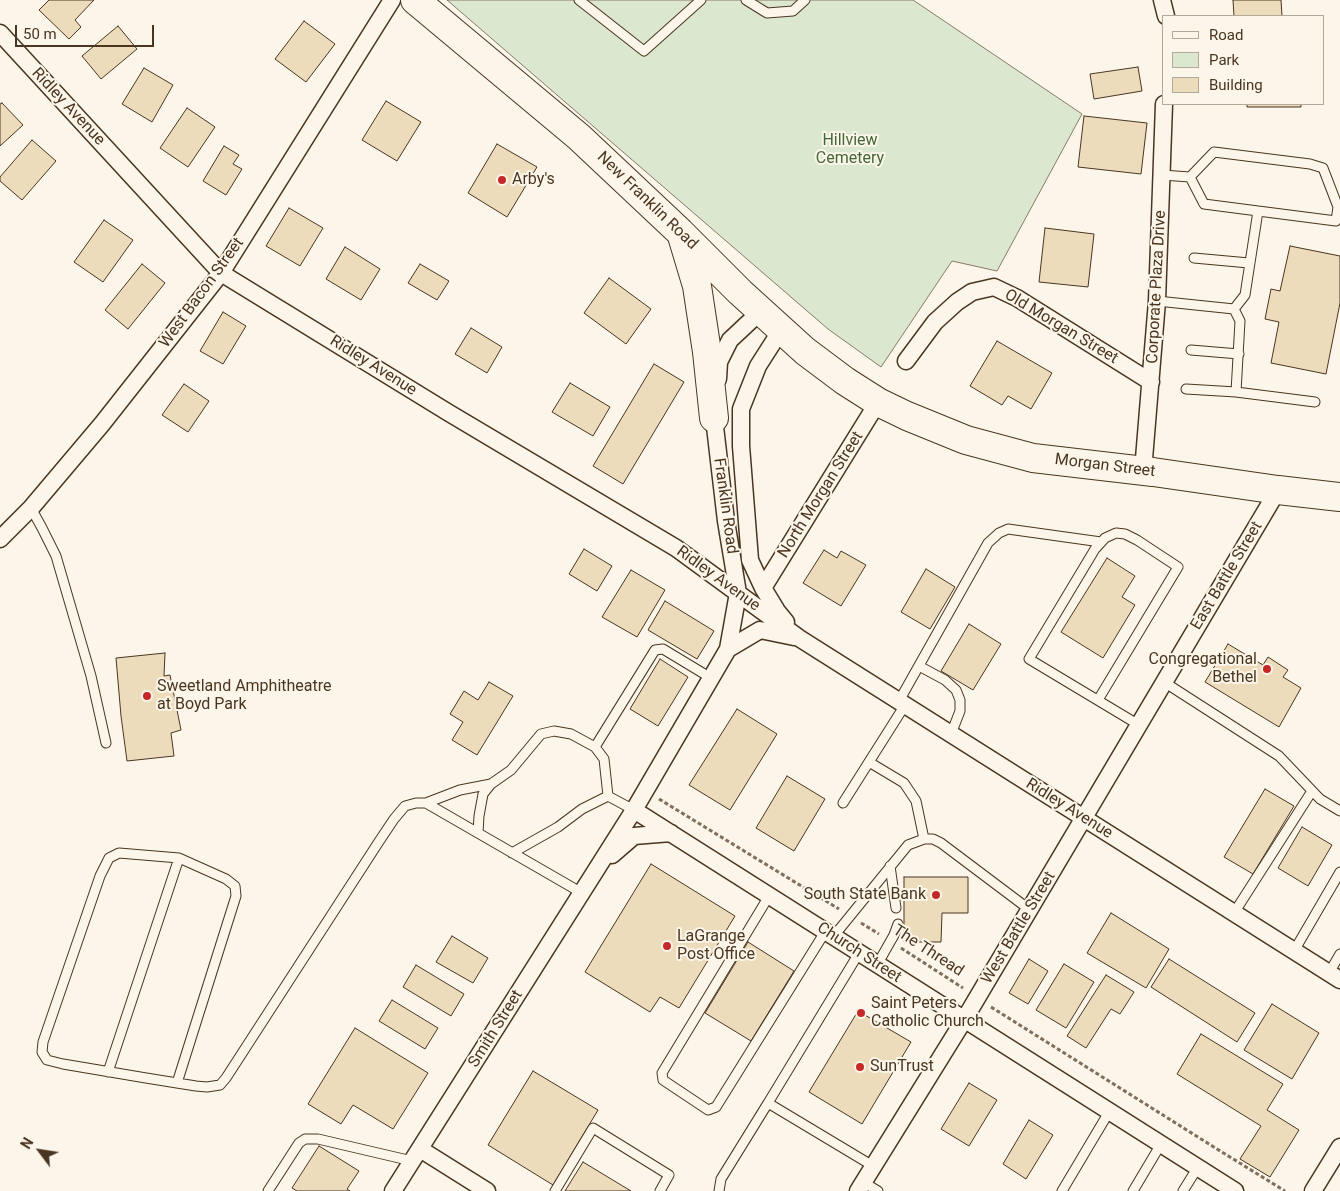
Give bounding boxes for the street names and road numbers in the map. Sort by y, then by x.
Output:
street label: Ridley Avenue [27,64,109,150]
street label: New Franklin Road [593,148,701,254]
street label: Corporate Plaza Drive [1143,210,1171,364]
street label: West Bacon Street [156,234,248,352]
street label: Old Morgan Street [1001,286,1121,368]
street label: Ridley Avenue [326,332,420,400]
street label: North Morgan Street [774,428,868,562]
street label: Morgan Street [1054,450,1156,482]
street label: Franklin Road [709,457,741,555]
street label: East Battle Street [1187,518,1267,634]
street label: Ridley Avenue [672,542,764,616]
street label: Ridley Avenue [1022,775,1116,843]
street label: West Battle Street [978,868,1060,988]
street label: Church Street [813,919,905,987]
street label: The Thread [889,921,967,981]
street label: Smith Street [465,987,527,1071]

